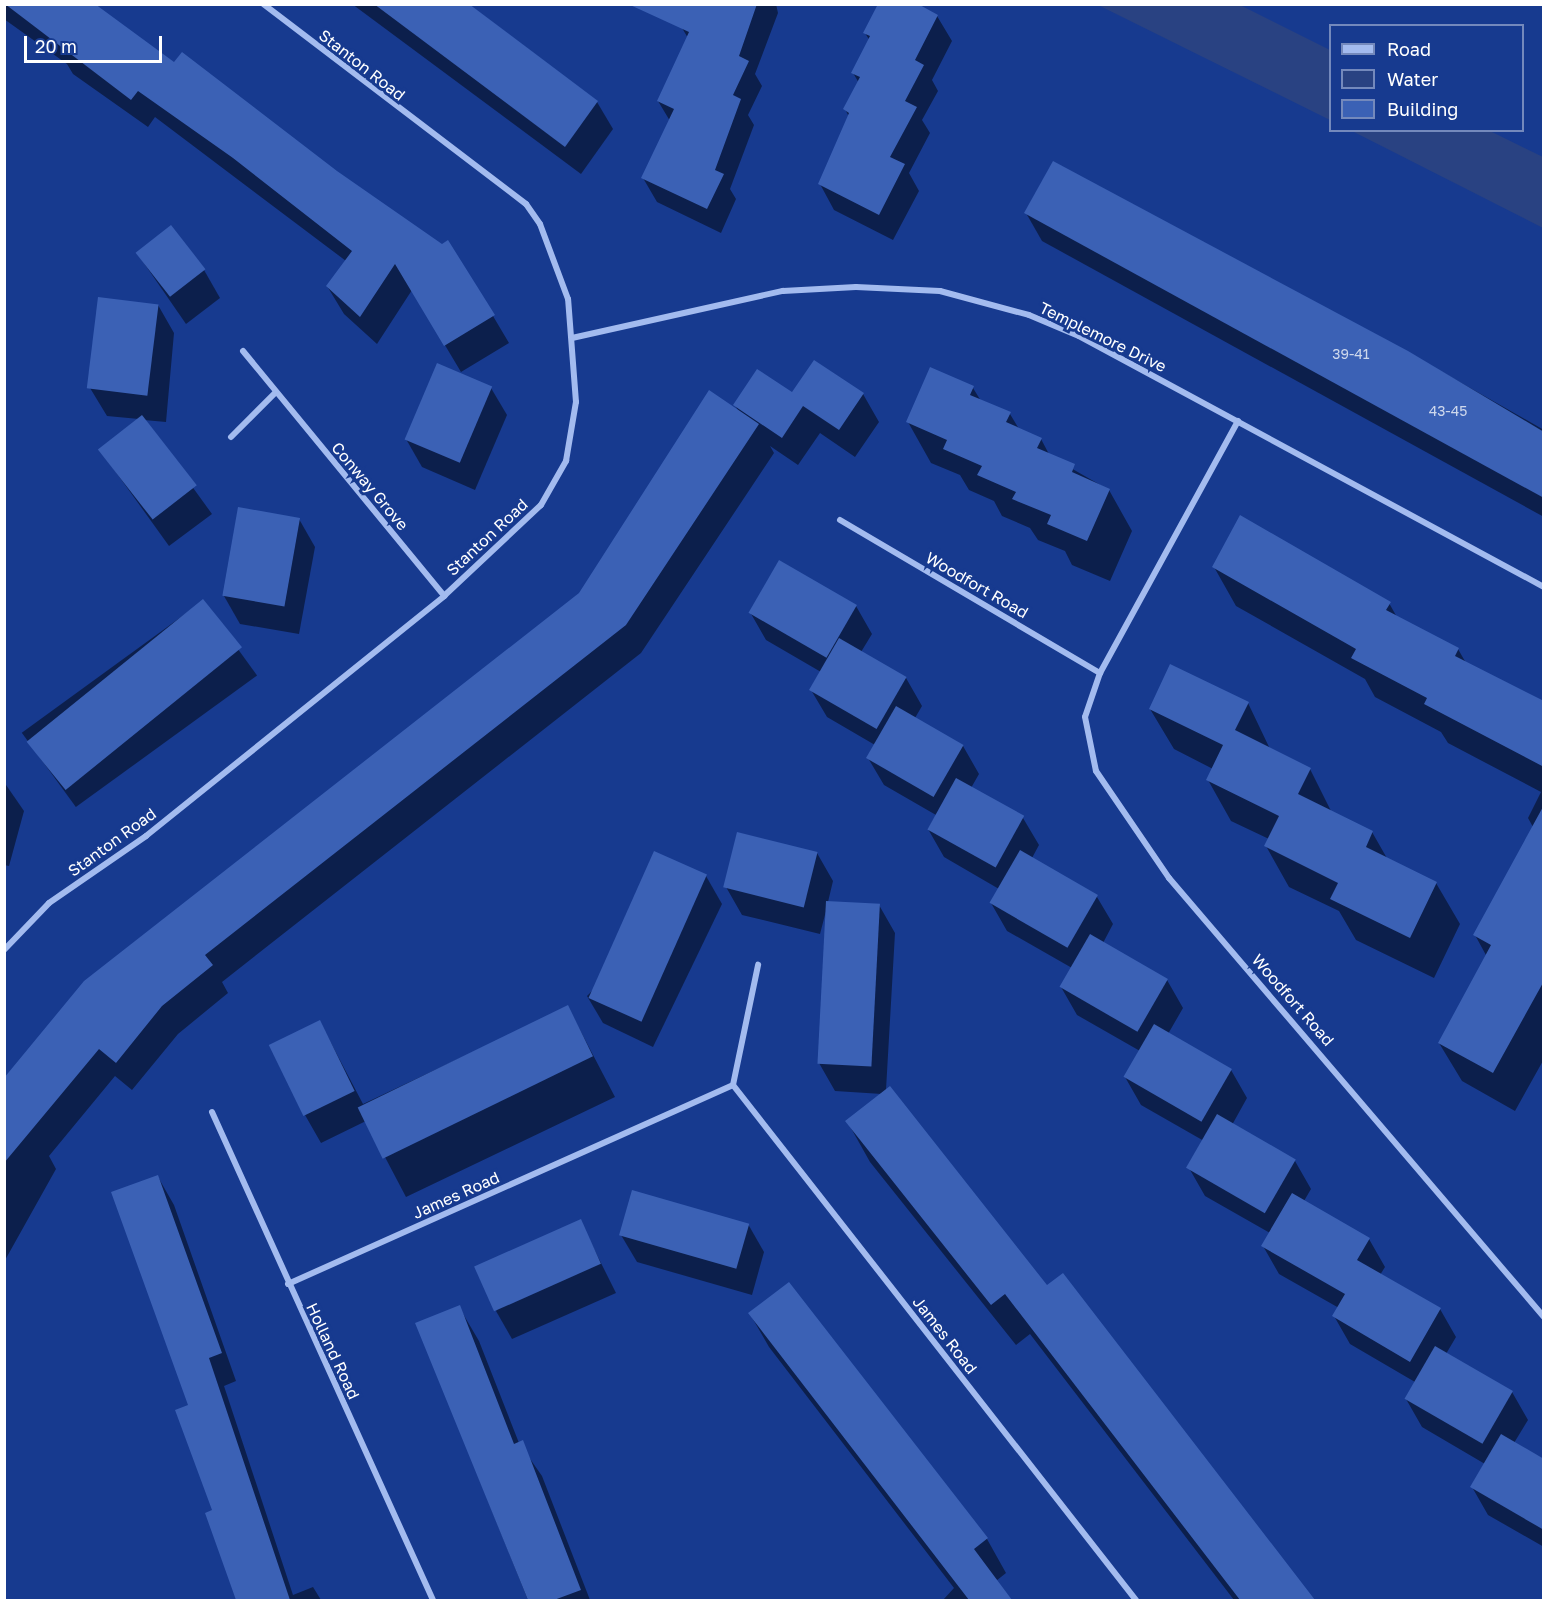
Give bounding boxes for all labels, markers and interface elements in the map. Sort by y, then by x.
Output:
scale bar [27,24,165,62]
legend [1329,24,1524,132]
street label: Stanton Road [315,25,409,105]
text: 20 m [35,35,77,57]
text: Road [1387,38,1431,60]
text: Water [1387,68,1438,90]
text: Building [1387,98,1458,120]
street label: Templemore Drive [1036,298,1170,376]
house number: 39-41 [1332,346,1370,362]
house number: 43-45 [1429,403,1467,419]
street label: Conway Grove [328,438,412,534]
street label: Stanton Road [442,494,532,580]
street label: Woodfort Road [922,548,1032,622]
street label: Stanton Road [64,804,160,880]
street label: Woodfort Road [1248,950,1338,1050]
street label: James Road [410,1167,502,1223]
street label: James Road [909,1292,981,1378]
street label: Holland Road [302,1300,364,1402]

